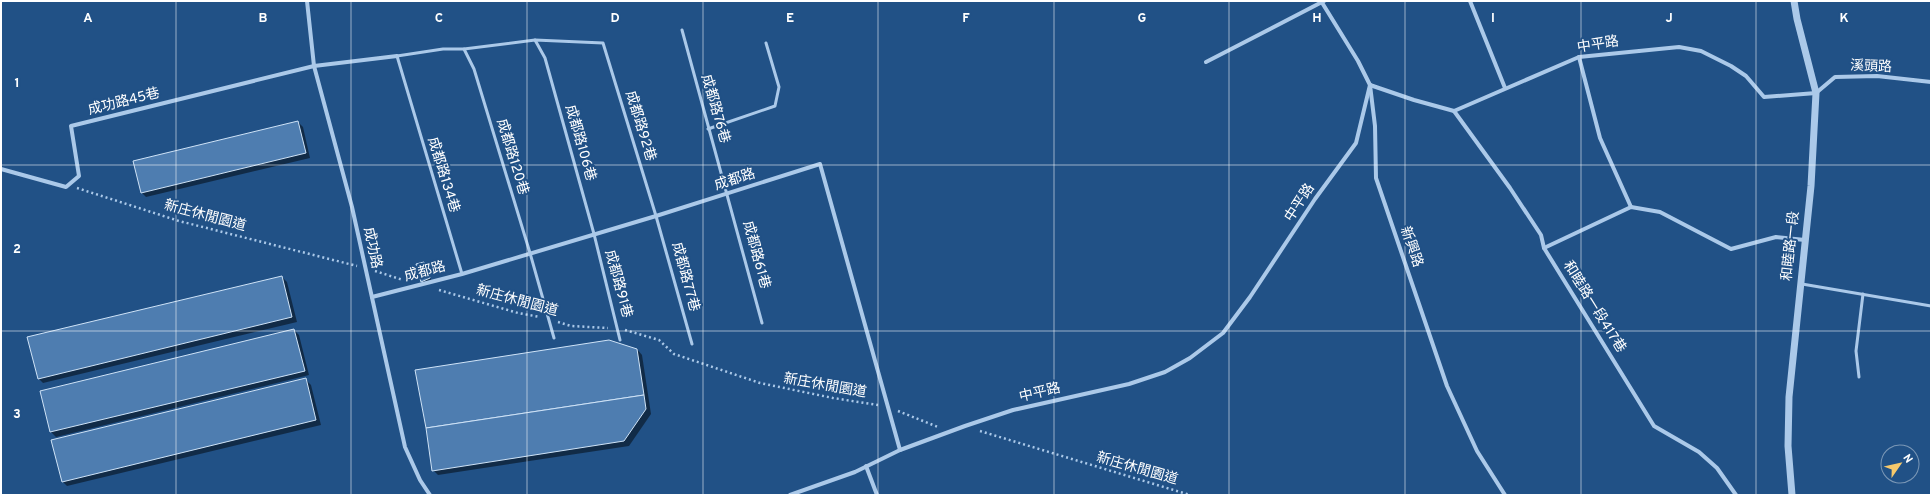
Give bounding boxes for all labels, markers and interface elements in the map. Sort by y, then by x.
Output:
text: A [83,11,93,27]
text: B [259,11,268,27]
text: C [435,11,443,27]
text: D [610,11,620,27]
text: E [786,11,794,27]
text: F [962,11,970,27]
text: G [1138,11,1147,27]
text: H [1312,11,1322,27]
text: I [1491,11,1495,27]
text: J [1665,11,1673,27]
text: K [1839,11,1849,27]
street label: 中平路 [1576,33,1620,57]
street label: 溪頭路 [1850,58,1892,76]
street label: 成都路76巷 [697,73,733,145]
text: 1 [14,76,20,92]
street label: 成功路45巷 [86,85,162,119]
street label: 成都路92巷 [621,89,659,163]
street label: 成都路106巷 [561,103,599,183]
street label: 成都路120巷 [492,117,532,197]
street label: 成都路134巷 [423,135,463,215]
street label: 成都路 [712,165,758,195]
street label: 中平路 [1281,181,1319,225]
street label: 新庄休閒園道 [162,196,248,235]
street label: 和睦路一段 [1779,210,1803,282]
street label: 成都路61巷 [739,219,773,291]
street label: 新興路 [1396,224,1426,270]
street label: 成功路 [359,226,385,270]
street label: 成都路77巷 [668,240,702,314]
text: 2 [13,242,21,258]
street label: 成都路91巷 [601,248,635,320]
street label: 成都路 [403,258,447,286]
street label: 和睦路一段417巷 [1559,258,1629,356]
street label: 新庄休閒園道 [474,281,560,320]
street label: 新庄休閒園道 [782,369,868,402]
street label: 中平路 [1018,380,1062,406]
text: 3 [13,407,21,423]
north arrow [1880,444,1920,484]
street label: 新庄休閒園道 [1094,448,1180,489]
text: N [1899,452,1915,466]

